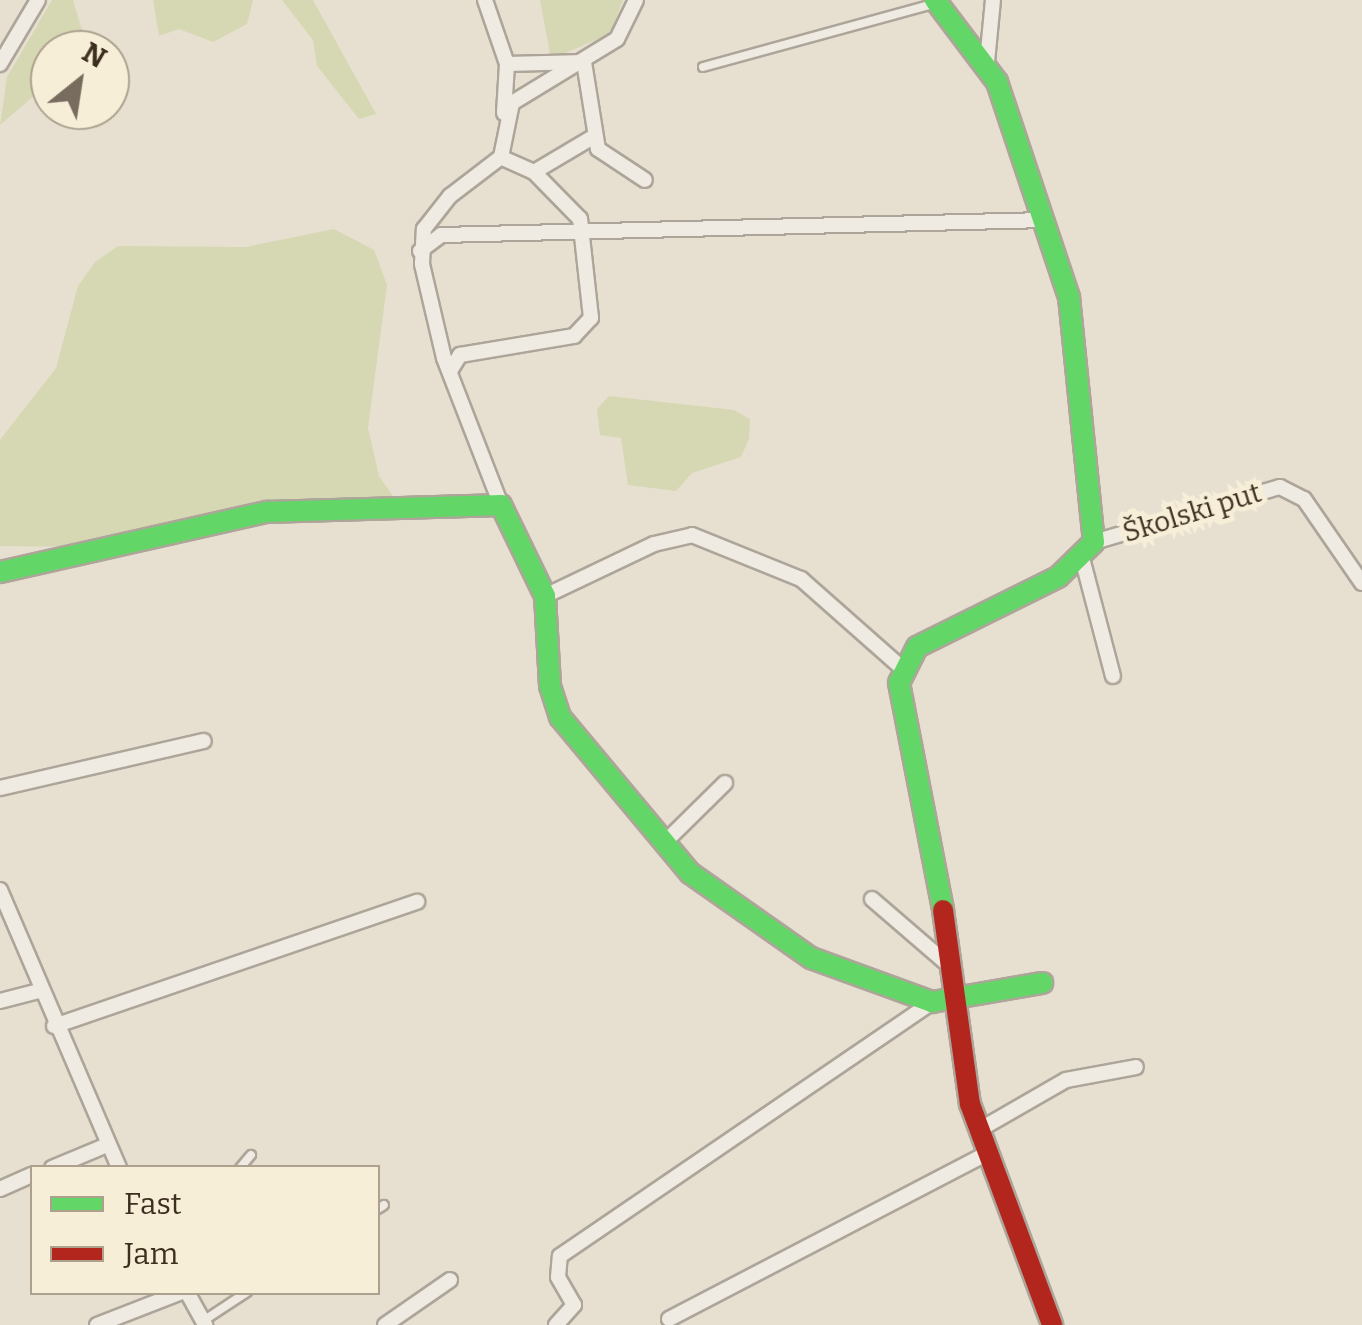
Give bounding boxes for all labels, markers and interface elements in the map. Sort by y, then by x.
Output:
north arrow [30,30,130,130]
text: N [77,36,112,75]
street label: Školski put [1119,476,1265,550]
legend [30,1165,380,1295]
text: Fast [124,1186,182,1222]
text: Jam [124,1236,178,1272]

